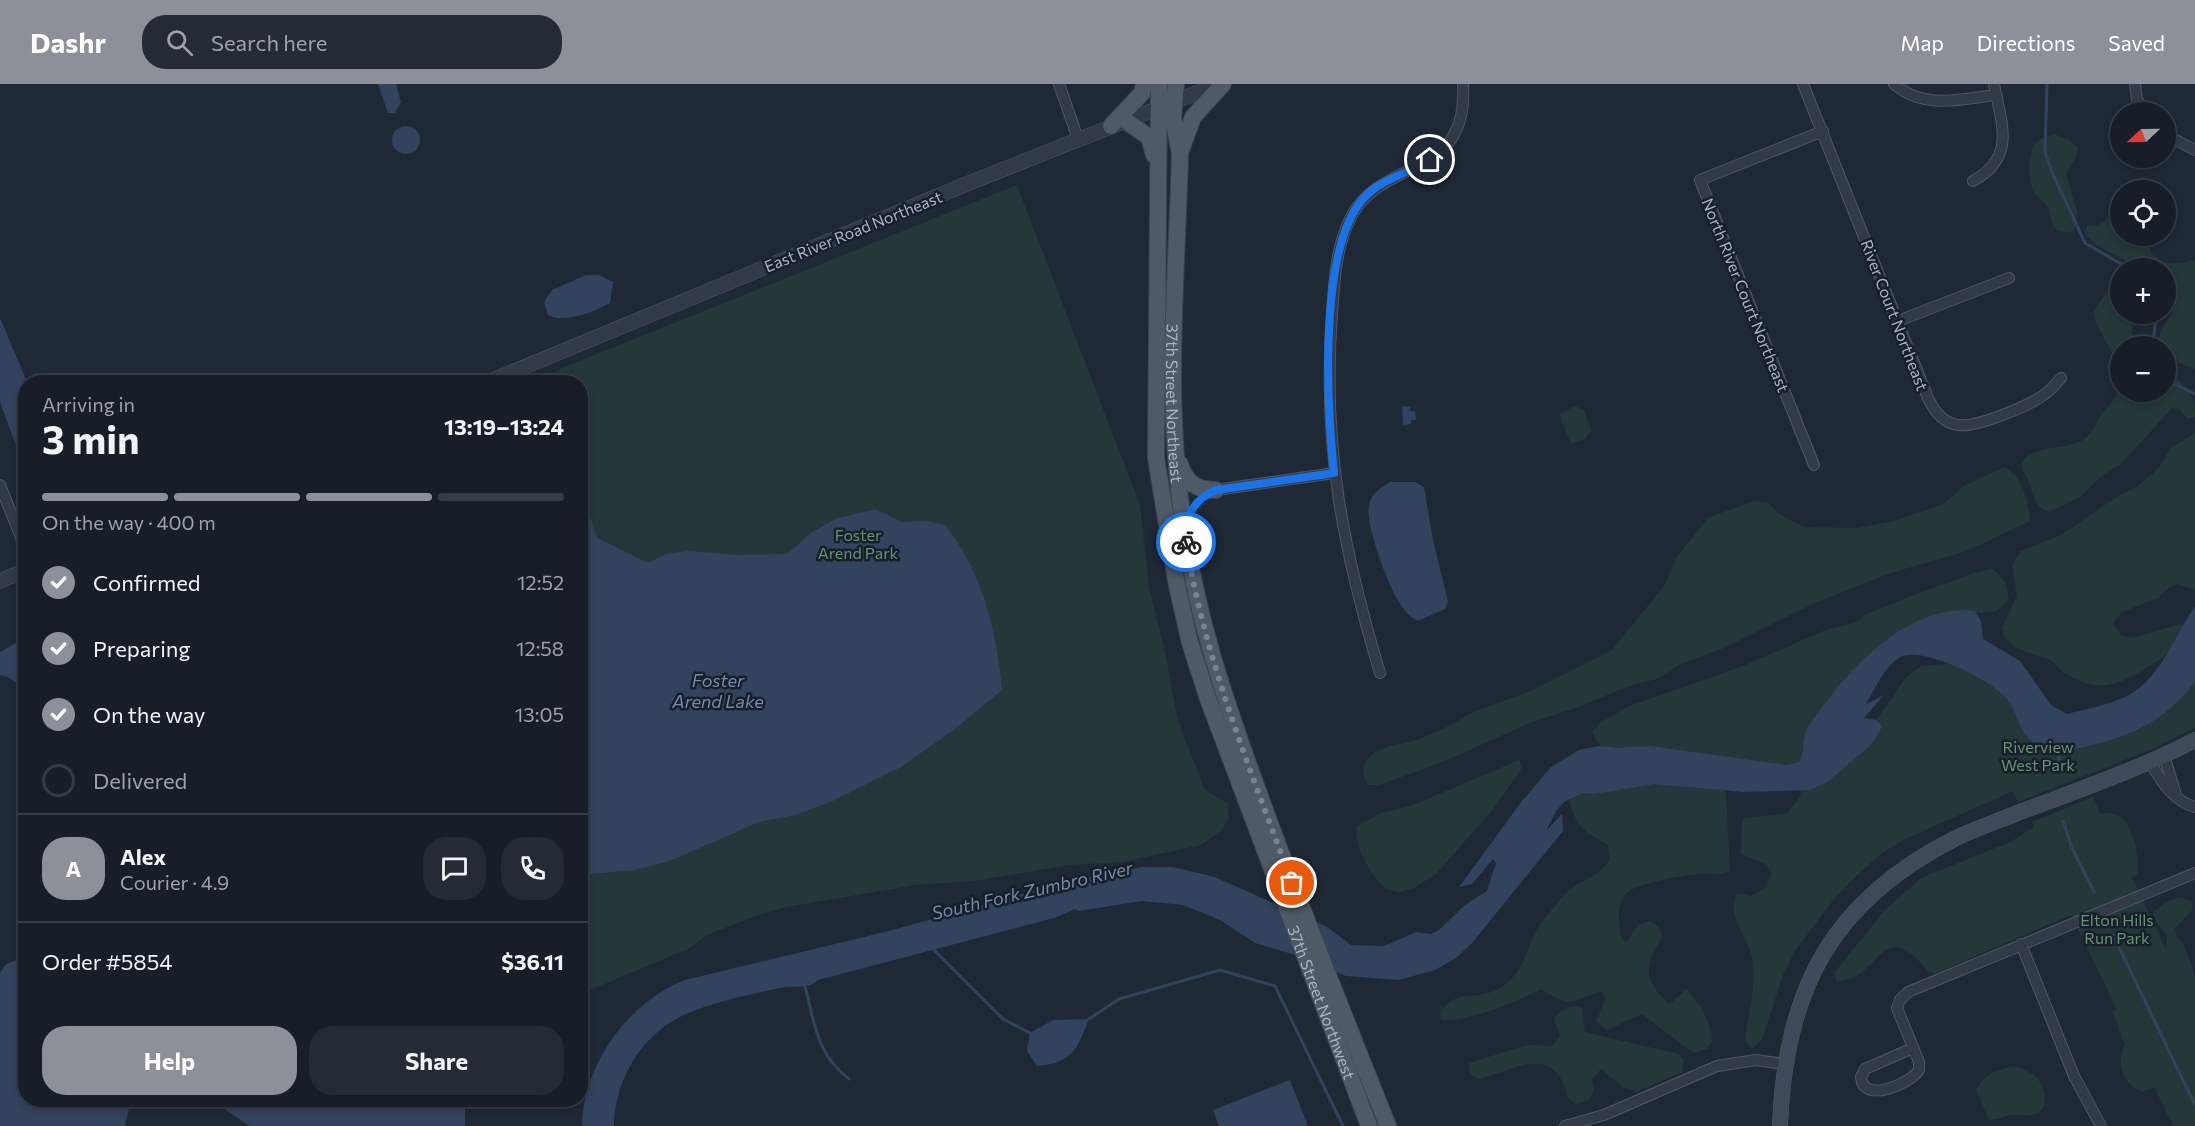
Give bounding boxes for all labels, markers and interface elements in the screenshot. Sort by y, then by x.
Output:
search box [142,15,562,69]
text: Dashr [30,25,106,59]
icon: search [163,26,196,59]
text: Search here [211,29,327,56]
text: Map [1901,30,1944,55]
text: Directions [1977,30,2075,55]
text: Saved [2108,30,2165,55]
north arrow [2110,102,2176,168]
map controls [2110,102,2176,402]
pin [1404,134,1455,185]
icon: home [1413,143,1446,176]
button: locate [2110,180,2176,246]
street label: East River Road Northeast [761,186,945,275]
street label: North River Court Northeast [1698,195,1794,395]
street label: River Court Northeast [1857,237,1933,394]
button: + [2110,258,2176,324]
street label: 37th Street Northeast [1164,323,1188,484]
button: − [2110,336,2176,402]
text: Arriving in [42,392,135,416]
text: 13:19–13:24 [444,413,564,440]
text: 3 min [42,414,140,462]
text: On the way · 400 m [42,510,216,534]
courier [1156,512,1216,572]
park label: Foster Arend Park [818,525,899,562]
icon: bike [1170,526,1203,559]
icon: check [42,566,75,599]
text: Confirmed [93,569,200,596]
text: 12:52 [517,570,564,594]
icon: check [42,632,75,665]
text: Preparing [93,635,190,662]
text: 12:58 [516,636,564,660]
water label: Foster Arend Lake [671,669,764,712]
icon: check [42,698,75,731]
text: On the way [93,701,205,728]
text: 13:05 [515,702,564,726]
park label: Riverview West Park [2001,737,2075,774]
text: Delivered [93,767,187,794]
button: chat [423,837,486,900]
button: phone [501,837,564,900]
text: Alex [120,843,166,870]
text: A [66,855,81,882]
water label: South Fork Zumbro River [929,856,1135,924]
pin [1266,857,1317,908]
icon: bag [1275,866,1308,899]
text: Courier · 4.9 [120,870,229,894]
park label: Elton Hills Run Park [2080,910,2154,947]
street label: 37th Street Northwest [1285,923,1360,1082]
text: Order #5854 [42,948,173,975]
text: $36.11 [501,948,564,975]
button: Help [42,1026,297,1095]
button: Share [309,1026,564,1095]

